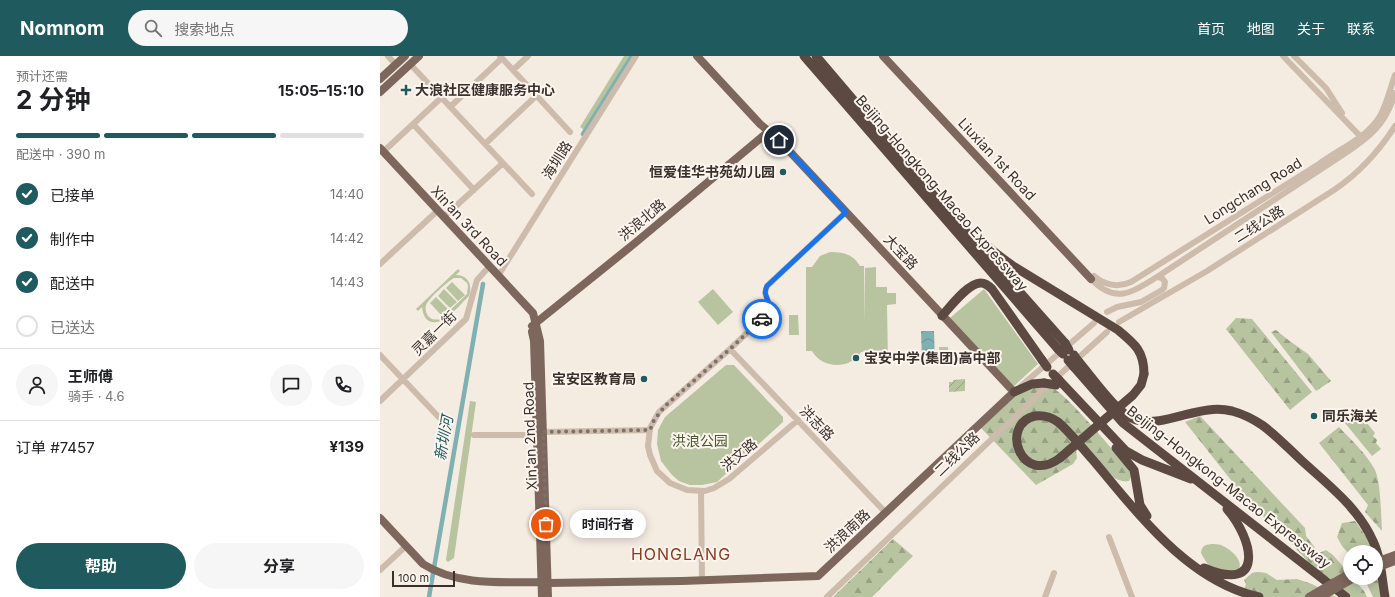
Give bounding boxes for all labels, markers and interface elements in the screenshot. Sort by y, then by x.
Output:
search box [128,10,408,46]
text: Nomnom [20,17,104,40]
icon: search [142,17,164,39]
text: 搜索地点 [174,20,234,39]
text: 首页 [1197,20,1225,37]
text: 地图 [1247,20,1275,37]
text: 关于 [1297,20,1325,37]
text: 联系 [1347,20,1375,37]
text: 预计还需 [16,68,68,84]
text: 15:05–15:10 [278,81,364,100]
place label: 大浪社区健康服务中心 [415,81,555,98]
text: 2 分钟 [16,84,91,115]
marker: 大浪社区健康服务中心 [400,84,412,96]
street label: Beijing-Hongkong-Macao Expressway [853,91,1032,294]
street label: Liuxian 1st Road [955,114,1040,203]
pin [762,123,796,157]
icon: home [768,129,790,151]
street label: 海圳路 [538,137,575,182]
text: 配送中 · 390 m [16,146,105,162]
street label: Longchang Road [1201,154,1305,227]
place label: 恒爱佳华书苑幼儿园 [649,163,775,180]
marker: 恒爱佳华书苑幼儿园 [778,167,788,177]
street label: Xin’an 3rd Road [428,182,511,269]
icon: check [16,183,38,205]
text: 已接单 [50,186,95,205]
text: 14:40 [330,186,364,202]
street label: 洪浪北路 [615,195,669,244]
street label: 二线公路 [1230,202,1287,246]
icon: check [16,227,38,249]
text: 制作中 [50,230,95,249]
text: 14:42 [330,230,364,246]
street label: 大宝路 [881,231,922,273]
icon: check [16,271,38,293]
text: 配送中 [50,274,95,293]
text: 14:43 [330,274,364,290]
courier [742,299,782,339]
street label: 灵嘉一街 [408,307,459,358]
icon: car [751,308,773,330]
text: 已送达 [50,318,95,337]
place label: 宝安中学(集团)高中部 [864,349,1001,366]
marker: 宝安中学(集团)高中部 [851,353,861,363]
button: person [16,364,58,406]
button: chat [270,364,312,406]
button: phone [322,364,364,406]
text: 王师傅 [68,367,113,386]
place label: 宝安区教育局 [552,370,636,387]
marker: 宝安区教育局 [639,374,649,384]
street label: Xin'an 2nd Road [519,381,540,491]
text: 骑手 · 4.6 [68,388,125,404]
street label: 洪志路 [797,402,838,444]
street label: Beijing-Hongkong-Macao Expressway [1124,402,1335,572]
place label: 同乐海关 [1322,407,1378,424]
water label: 新圳河 [430,411,457,462]
marker: 同乐海关 [1309,411,1319,421]
street label: 二线公路 [931,428,983,479]
park label: 洪浪公园 [672,432,728,449]
street label: 洪文路 [717,435,760,475]
text: ¥139 [330,437,364,456]
text: 订单 #7457 [16,438,95,457]
street label: 洪浪南路 [820,505,873,556]
pin [529,507,563,541]
callout: 时间行者 [570,510,646,538]
icon: bag [535,513,557,535]
text: 时间行者 [582,516,634,532]
button: 帮助 [16,543,186,589]
button: 分享 [194,543,364,589]
district label: HONGLANG [631,544,731,564]
map controls [1343,545,1383,585]
button: locate [1343,545,1383,585]
scale bar [392,569,455,588]
text: 100 m [398,571,429,585]

